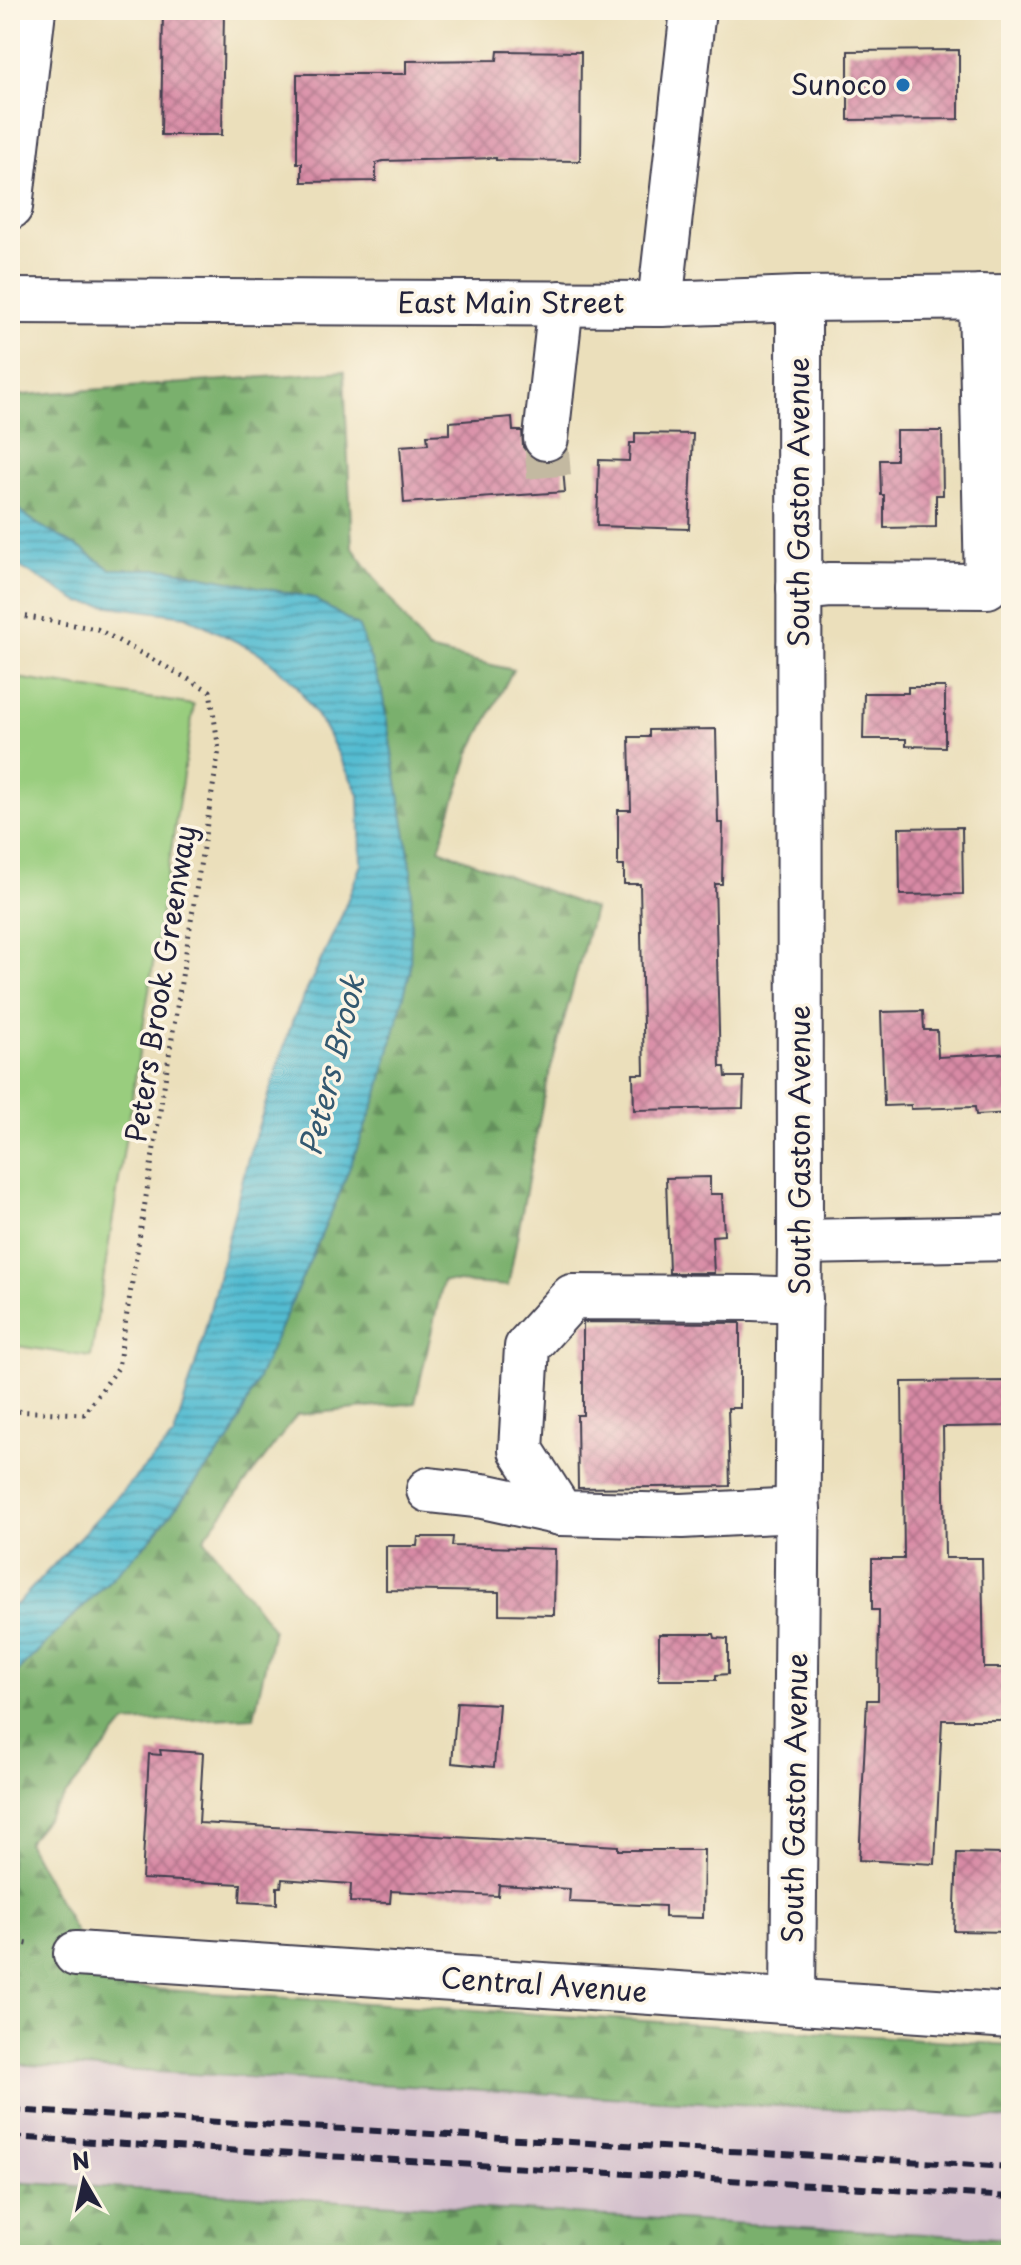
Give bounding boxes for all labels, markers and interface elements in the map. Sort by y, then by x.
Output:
place label: Sunoco [790,62,887,105]
marker: Sunoco [894,76,912,94]
street label: East Main Street [398,280,624,323]
street label: South Gaston Avenue [776,357,819,647]
street label: Peters Brook Greenway [113,822,206,1145]
water label: Peters Brook [286,969,375,1160]
street label: South Gaston Avenue [777,1005,820,1295]
street label: South Gaston Avenue [769,1653,818,1943]
street label: Central Avenue [439,1955,649,2012]
north arrow [44,2141,124,2221]
text: N [69,2142,92,2177]

